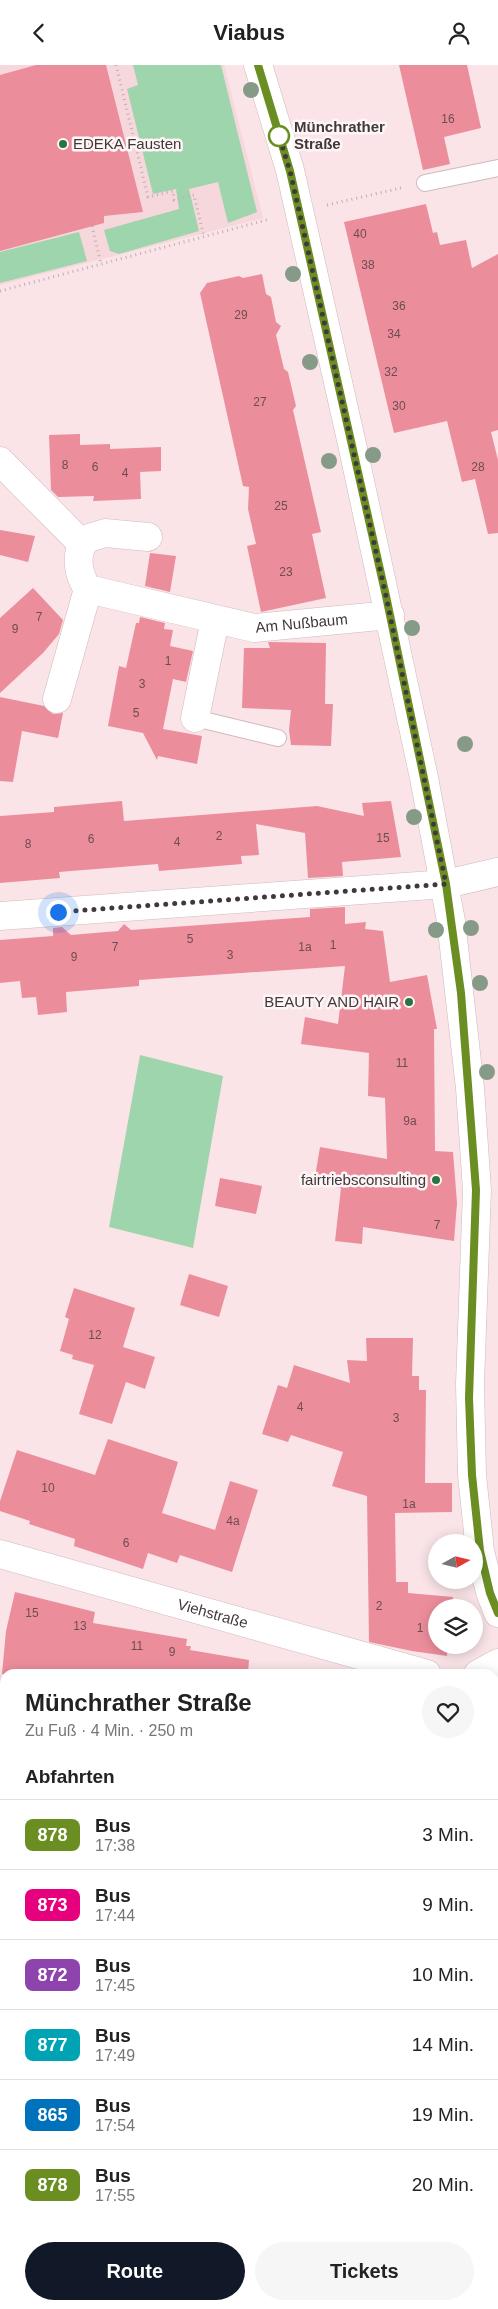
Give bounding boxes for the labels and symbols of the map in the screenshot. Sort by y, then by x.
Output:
house number: 16 [441,112,455,126]
place label: Münchrather Straße [294,118,385,152]
marker: Münchrather Straße [268,125,290,147]
place label: EDEKA Fausten [73,135,181,152]
marker: EDEKA Fausten [57,138,69,150]
house number: 40 [353,227,367,241]
house number: 38 [361,258,375,272]
house number: 36 [392,299,406,313]
house number: 29 [234,308,248,322]
house number: 34 [387,327,401,341]
house number: 32 [384,365,398,379]
house number: 27 [253,395,267,409]
house number: 30 [392,399,406,413]
house number: 8 [62,458,69,472]
house number: 6 [92,460,99,474]
house number: 28 [471,460,485,474]
house number: 4 [122,466,129,480]
house number: 25 [274,499,288,513]
house number: 23 [279,565,293,579]
house number: 7 [36,610,43,624]
street label: Am Nußbaum [255,610,348,636]
house number: 9 [12,622,19,636]
house number: 1 [165,654,172,668]
house number: 3 [139,677,146,691]
house number: 5 [133,706,140,720]
house number: 2 [216,829,223,843]
house number: 15 [376,831,390,845]
house number: 6 [88,832,95,846]
house number: 4 [174,835,181,849]
house number: 8 [25,837,32,851]
your location [46,900,71,925]
house number: 5 [187,932,194,946]
house number: 1 [330,938,337,952]
house number: 7 [112,940,119,954]
house number: 1a [298,940,312,954]
house number: 3 [227,948,234,962]
house number: 9 [71,950,78,964]
place label: BEAUTY AND HAIR [264,993,399,1010]
marker: BEAUTY AND HAIR [403,996,415,1008]
house number: 11 [396,1056,409,1070]
house number: 9a [403,1114,417,1128]
place label: fairtriebsconsulting [301,1171,426,1188]
marker: fairtriebsconsulting [430,1174,442,1186]
house number: 7 [434,1218,441,1232]
house number: 12 [88,1328,102,1342]
house number: 4 [297,1400,304,1414]
house number: 3 [393,1411,400,1425]
house number: 10 [41,1481,55,1495]
house number: 1a [402,1497,416,1511]
house number: 4a [226,1514,240,1528]
north arrow [428,1534,482,1589]
house number: 6 [123,1536,130,1550]
street label: Viehstraße [176,1595,250,1631]
house number: 2 [376,1599,383,1613]
house number: 15 [25,1606,39,1620]
house number: 13 [73,1619,87,1633]
house number: 1 [417,1621,424,1635]
house number: 11 [131,1639,144,1653]
house number: 9 [169,1645,176,1659]

